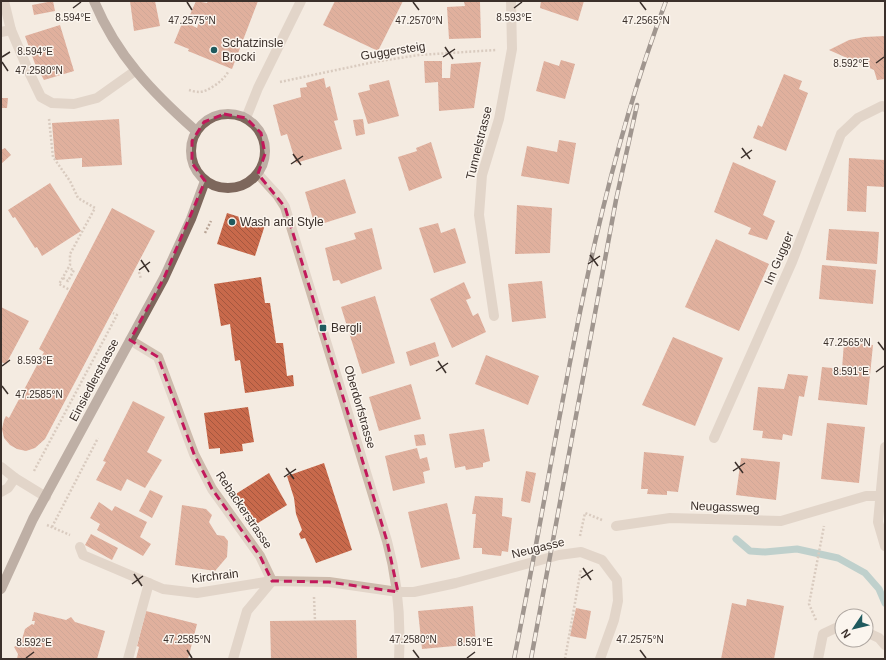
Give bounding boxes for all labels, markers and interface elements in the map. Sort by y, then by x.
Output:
text: 8.594°E [55,12,91,23]
text: 8.593°E [496,12,532,23]
text: 47.2575°N [168,15,216,26]
text: 47.2570°N [395,15,443,26]
text: 47.2565°N [622,15,670,26]
place label: Schatzinsle Brocki [222,36,284,64]
street label: Guggersteig [360,39,426,63]
marker: Schatzinsle Brocki [209,45,219,55]
text: 8.594°E [17,46,53,57]
text: 8.592°E [833,58,869,69]
text: 47.2580°N [15,65,63,76]
street label: Tunnelstrasse [463,105,495,181]
place label: Wash and Style [240,215,324,229]
marker: Wash and Style [227,217,237,227]
street label: Im Gugger [761,229,797,287]
place label: Bergli [331,321,362,335]
marker: Bergli [318,323,328,333]
street label: Einsiedlerstrasse [66,336,122,424]
text: 47.2565°N [823,337,871,348]
text: 8.593°E [17,355,53,366]
street label: Oberdorfstrasse [341,364,379,451]
text: 8.591°E [833,366,869,377]
text: 47.2585°N [15,389,63,400]
street label: Rebackerstrasse [213,469,275,552]
street label: Neugassweg [690,499,760,515]
street label: Neugasse [510,535,566,561]
street label: Kirchrain [191,566,239,586]
north arrow [834,608,874,648]
text: N [839,627,853,640]
text: 47.2585°N [163,634,211,645]
text: 47.2580°N [389,634,437,645]
text: 47.2575°N [616,634,664,645]
text: 8.592°E [16,637,52,648]
text: 8.591°E [457,637,493,648]

